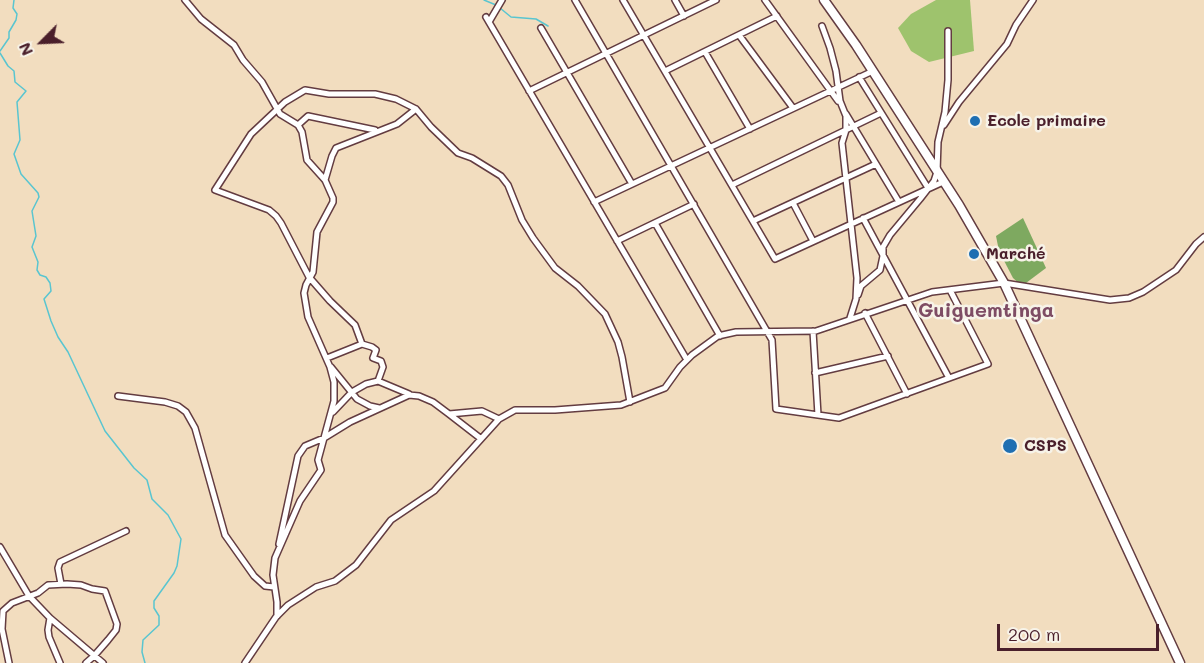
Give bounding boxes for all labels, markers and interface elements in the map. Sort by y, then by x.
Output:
north arrow [12,12,72,72]
text: N [13,40,37,59]
place label: Ecole primaire [987,111,1106,131]
marker: Ecole primaire [968,114,982,128]
place label: Marché [986,244,1046,264]
marker: Marché [967,247,981,261]
district label: Guiguemtinga [918,299,1054,323]
place label: CSPS [1024,436,1067,456]
marker: CSPS [1001,437,1019,455]
scale bar [1000,612,1162,650]
text: 200 m [1008,622,1060,646]

